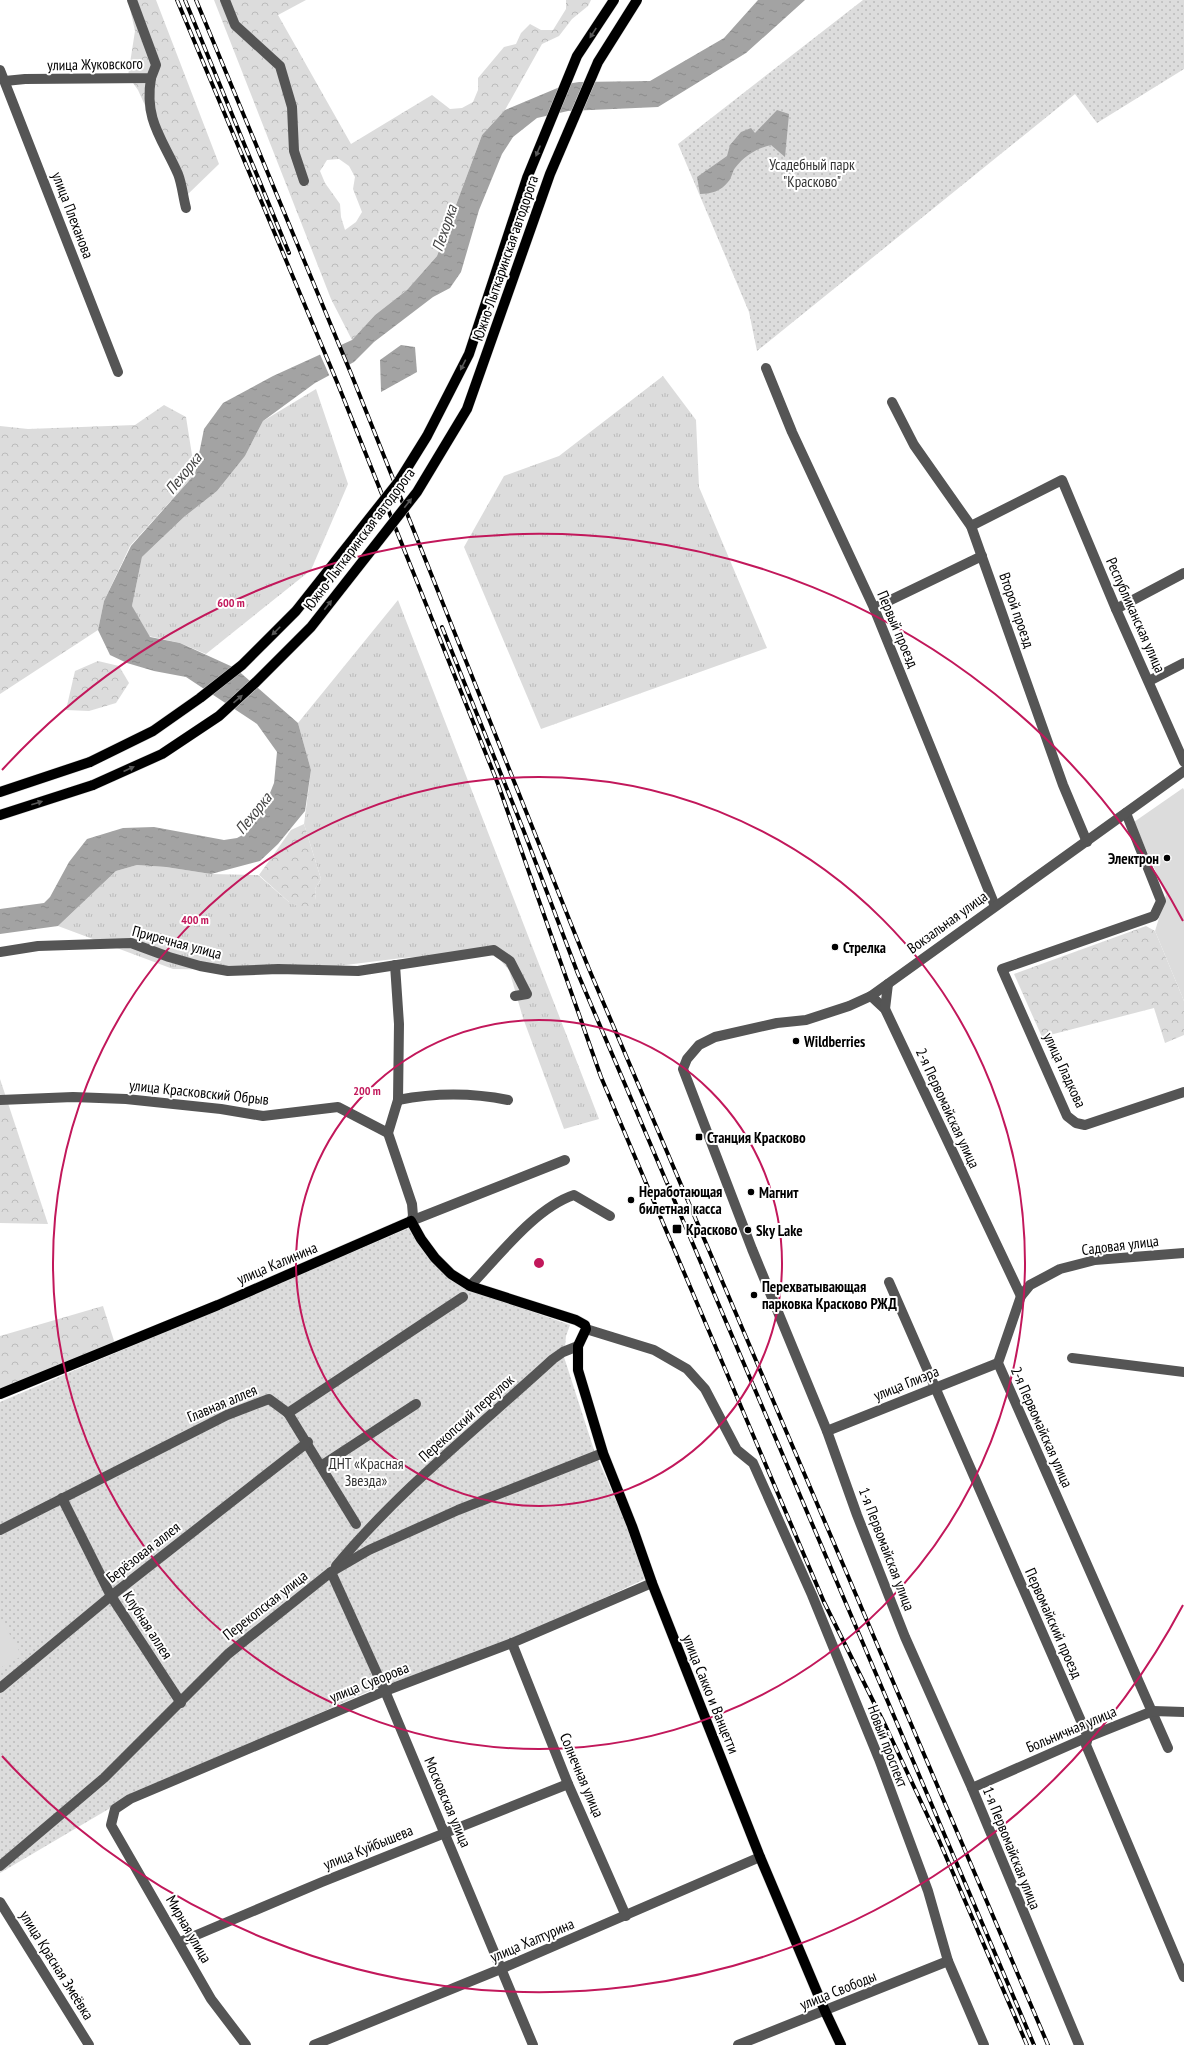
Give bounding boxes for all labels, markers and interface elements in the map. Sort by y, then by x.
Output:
one-way arrow [589,27,596,39]
street label: улица Жуковского [47,54,143,74]
one-way arrow [535,145,541,156]
park label: Усадебный парк "Красково" [769,155,855,191]
street label: улица Плеханова [48,169,98,261]
street label: Южно-Лыткаринская автодорога [468,173,542,343]
water label: Пехорка [427,201,462,254]
one-way arrow [460,360,466,371]
water label: Пехорка [160,447,207,498]
street label: Южно-Лыткаринская автодорога [299,464,419,614]
one-way arrow [404,498,412,509]
street label: Республиканская улица [1102,554,1170,676]
street label: Второй проезд [995,570,1039,651]
street label: Первый проезд [873,588,923,671]
text: 600 m [217,595,245,610]
one-way arrow [323,600,332,611]
one-way arrow [271,626,281,636]
one-way arrow [232,694,243,703]
one-way arrow [123,766,135,772]
water label: Пехорка [230,787,277,838]
one-way arrow [31,800,43,806]
place label: Электрон [1108,849,1159,868]
marker: Электрон [1162,853,1172,863]
street label: Вокзальная улица [903,887,991,957]
text: 400 m [181,912,209,927]
street label: Приречная улица [130,921,224,963]
place label: Стрелка [843,938,886,957]
marker: Стрелка [830,942,840,952]
street label: улица Гладкова [1039,1029,1091,1111]
place label: Wildberries [803,1032,865,1051]
marker: Wildberries [791,1036,801,1046]
street label: 2-я Первомайская улица [912,1045,984,1171]
street label: улица Красковский Обрыв [128,1075,270,1109]
text: 200 m [353,1083,381,1098]
place label: Станция Красково [707,1128,806,1147]
marker: Станция Красково [694,1132,704,1142]
place label: Неработающая билетная касса [639,1182,722,1218]
place label: Магнит [759,1183,799,1202]
marker: Магнит [746,1187,756,1197]
marker: Неработающая билетная касса [626,1195,636,1205]
place label: Красково [686,1220,738,1239]
place label: Sky Lake [756,1221,803,1240]
marker: Красково [671,1223,683,1235]
marker: Sky Lake [743,1225,753,1235]
street label: Садовая улица [1080,1231,1160,1259]
street label: улица Калинина [234,1238,320,1288]
centre of rings [532,1256,546,1270]
place label: Перехватывающая парковка Красково РЖД [762,1277,897,1313]
marker: Перехватывающая парковка Красково РЖД [749,1290,759,1300]
street label: улица Глиэра [871,1361,941,1405]
street label: 2-я Первомайская улица [1007,1364,1077,1490]
street label: Перекопский переулок [414,1370,518,1466]
street label: Главная аллея [184,1380,260,1426]
park label: ДНТ «Красная Звезда» [329,1454,404,1490]
street label: 1-я Первомайская улица [855,1485,919,1613]
street label: Берёзовая аллея [102,1517,184,1587]
street label: Первомайский проезд [1021,1565,1087,1681]
street label: Перекопская улица [219,1566,311,1644]
street label: Клубная аллея [119,1587,177,1663]
street label: улица Сакко и Ванцетти [678,1632,744,1756]
street label: улица Суворова [327,1657,411,1707]
street label: Больничная улица [1023,1701,1119,1757]
street label: Новый проспект [864,1702,912,1790]
street label: Солнечная улица [556,1730,608,1820]
street label: Московская улица [420,1754,476,1850]
street label: 1-я Первомайская улица [979,1784,1045,1912]
street label: улица Куйбышева [320,1820,416,1874]
street label: Мирная улица [162,1892,216,1966]
street label: улица Красная Змеёвка [16,1907,98,2023]
street label: улица Халтурина [487,1914,577,1966]
street label: улица Свободы [797,1966,879,2014]

